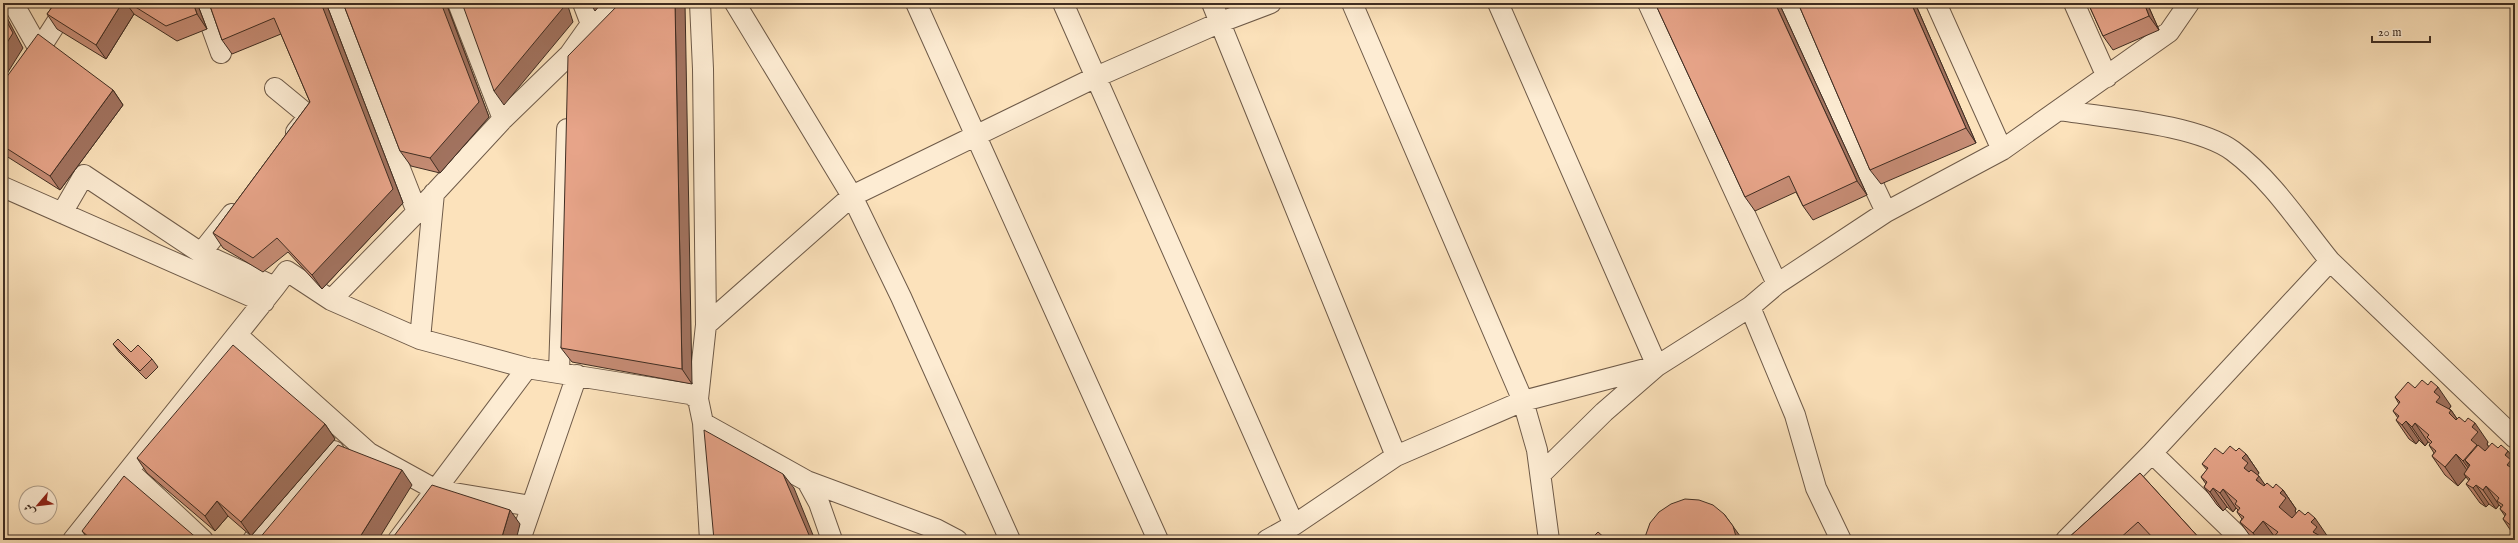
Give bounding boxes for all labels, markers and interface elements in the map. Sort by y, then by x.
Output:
scale bar [2372,18,2430,44]
text: 20 m [2378,25,2401,40]
north arrow [18,485,58,525]
text: ش [21,501,39,517]

